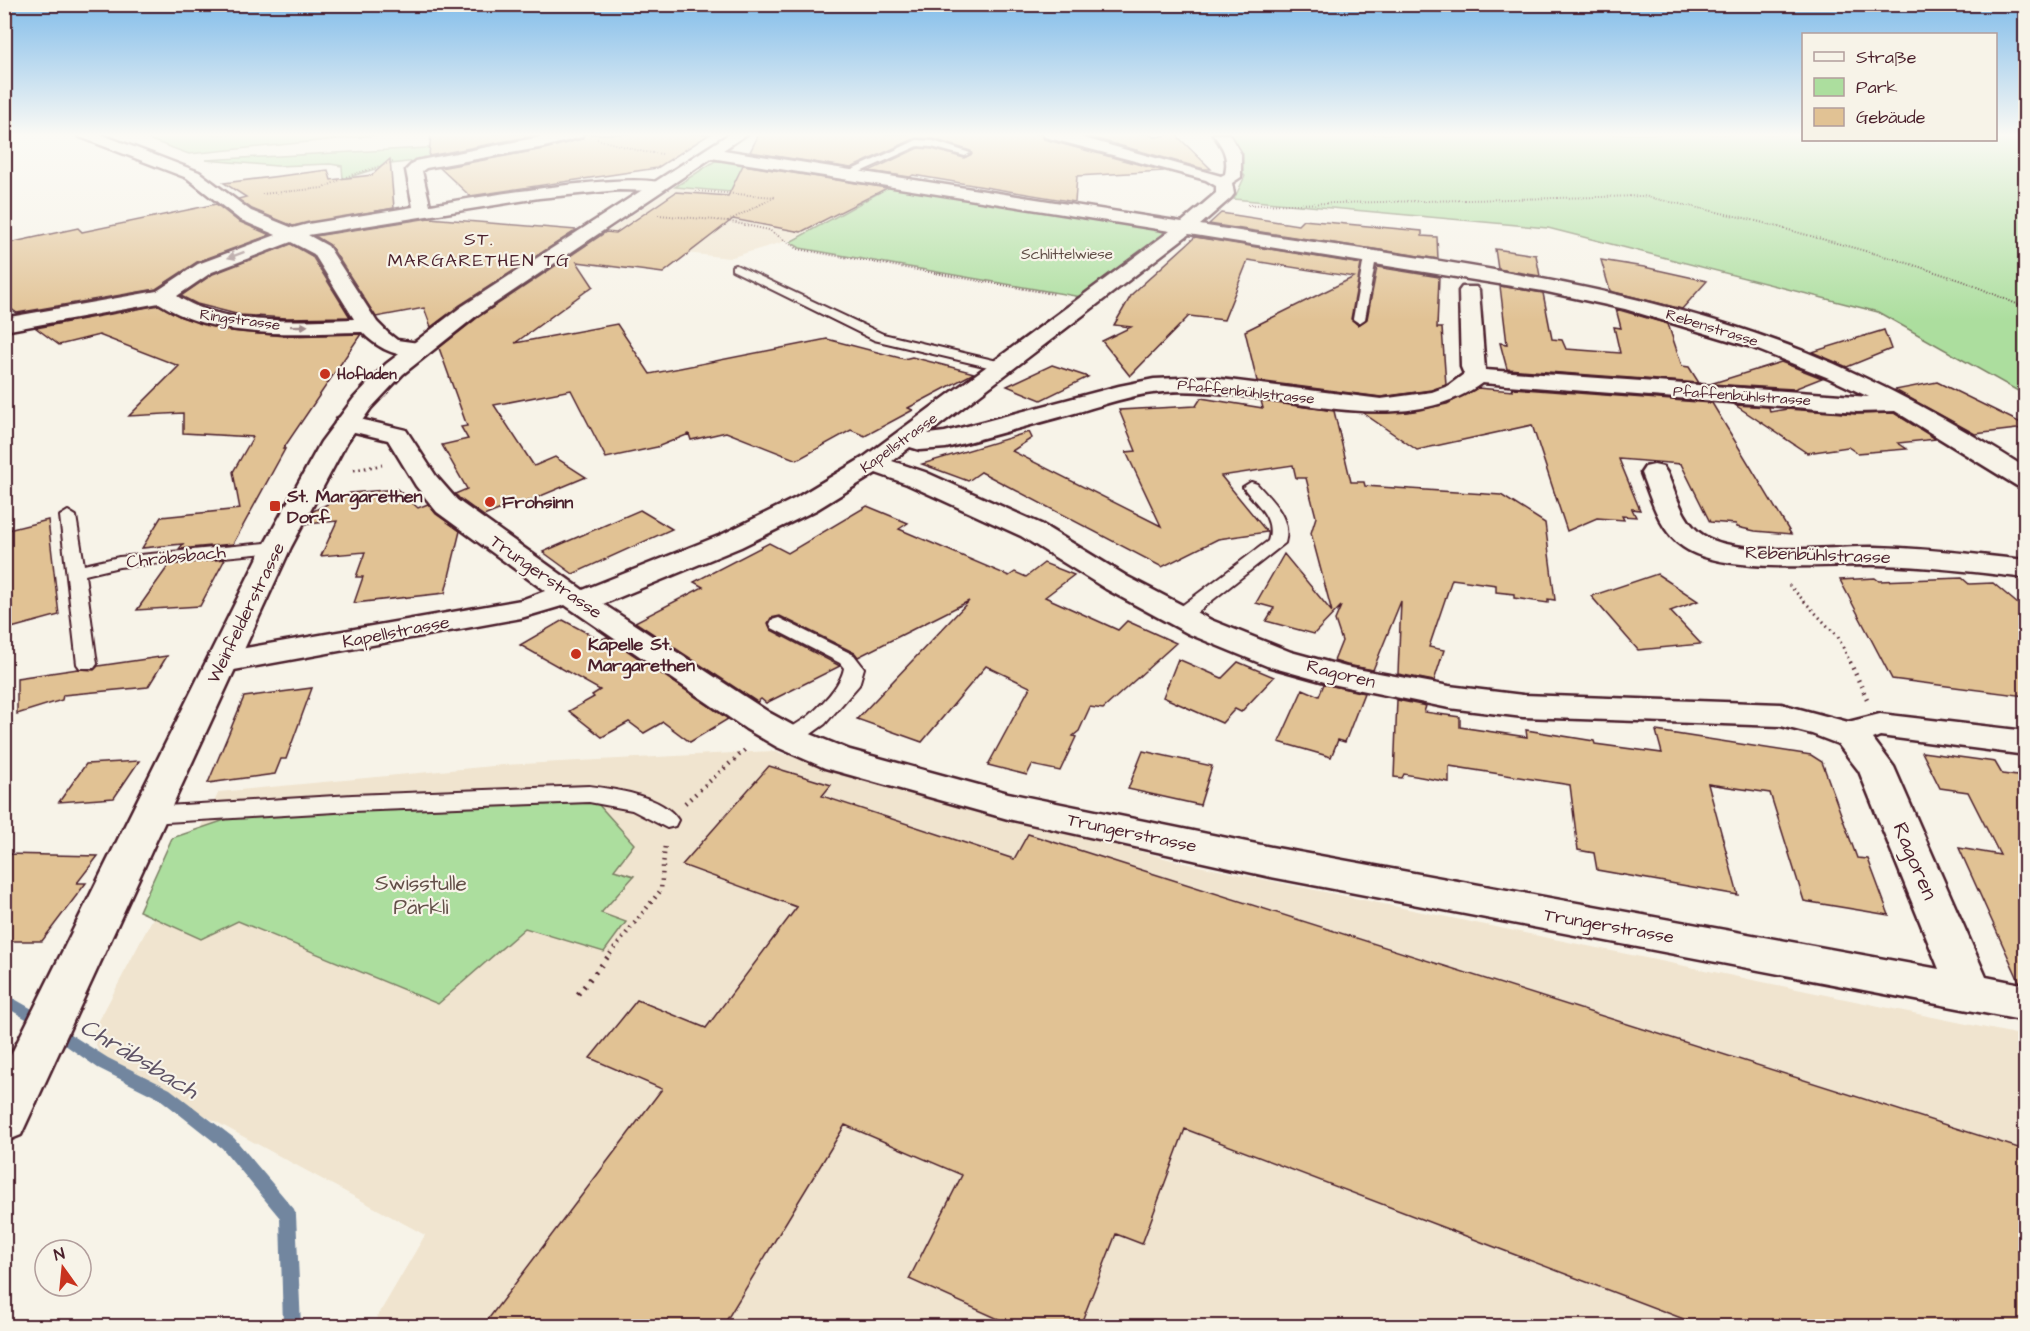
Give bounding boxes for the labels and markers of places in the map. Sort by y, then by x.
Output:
place label: Hofladen [337,364,397,385]
marker: Hofladen [318,367,332,381]
place label: St. Margarethen Dorf [286,484,423,530]
place label: Frohsinn [502,490,573,515]
marker: Frohsinn [483,495,497,509]
marker: St. Margarethen Dorf [268,499,282,513]
place label: Kapelle St. Margarethen [588,632,695,679]
marker: Kapelle St. Margarethen [569,647,583,661]

